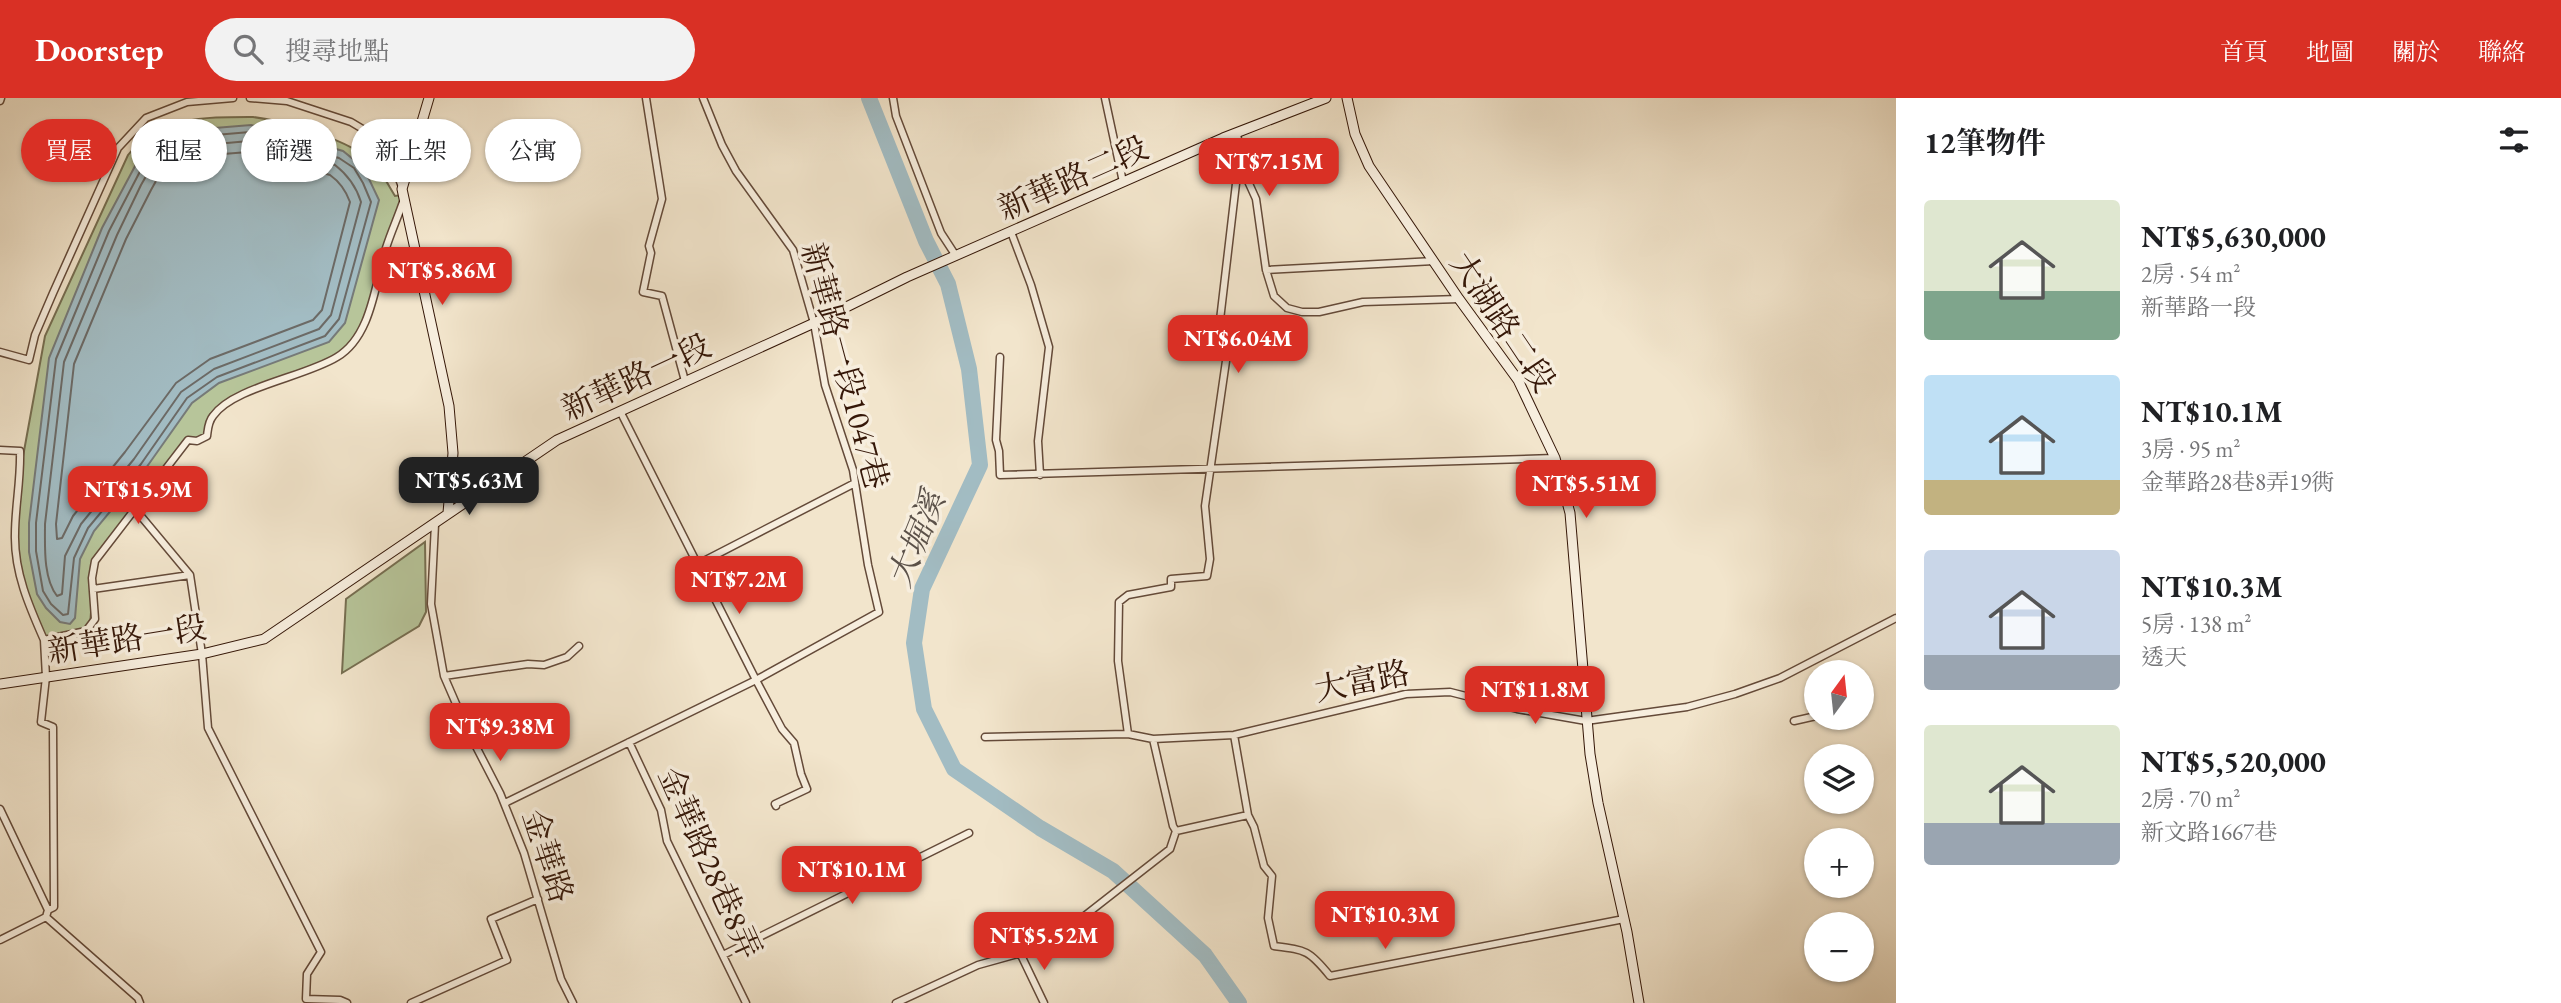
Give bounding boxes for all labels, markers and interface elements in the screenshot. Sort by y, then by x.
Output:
search box [205,18,695,81]
text: Doorstep [35,28,163,71]
icon: search [229,30,267,68]
text: 搜尋地點 [285,34,389,68]
text: 首頁 [2220,36,2268,67]
text: 地圖 [2306,36,2354,67]
text: 關於 [2392,36,2440,67]
text: 聯絡 [2478,36,2526,67]
chip: 買屋 [21,119,117,182]
chip: 租屋 [131,119,227,182]
chip: 篩選 [241,119,337,182]
chip: 新上架 [351,119,471,182]
chip: 公寓 [485,119,581,182]
icon: filters [2495,121,2533,159]
text: 12筆物件 [1924,123,2046,162]
street label: 新華路二段 [991,126,1155,230]
pin: NT$7.15M [1197,139,1341,198]
text: NT$7.15M [1215,146,1323,176]
text: NT$5,630,000 [2141,217,2326,256]
icon: home [1980,228,2064,312]
street label: 新華路一段1047巷 [792,238,898,494]
street label: 大湖路二段 [1441,244,1565,400]
pin: NT$5.86M [370,248,514,307]
text: NT$5.86M [388,255,496,285]
text: 2房 · 54 m² [2141,259,2240,289]
text: 新華路一段 [2141,292,2256,322]
pin: NT$6.04M [1166,316,1310,375]
text: NT$6.04M [1184,323,1292,353]
street label: 新華路一段 [555,324,717,430]
text: NT$10.1M [2141,392,2282,431]
icon: home [1980,403,2064,487]
text: 3房 · 95 m² [2141,434,2240,464]
pin: NT$5.63M [397,458,541,517]
pin: NT$5.51M [1514,460,1658,520]
text: NT$5.63M [415,465,523,495]
pin: NT$15.9M [66,466,210,526]
text: 金華路28巷8弄19衖 [2141,467,2334,497]
text: NT$5.51M [1532,468,1640,498]
text: NT$15.9M [84,474,192,504]
water label: 大堀溪 [878,482,956,593]
pin: NT$7.2M [674,556,804,616]
text: NT$7.2M [691,564,787,594]
text: NT$10.3M [2141,567,2282,606]
icon: home [1980,578,2064,662]
street label: 新華路一段 [45,606,209,672]
text: 5房 · 138 m² [2141,609,2251,639]
text: 透天 [2141,642,2187,672]
street label: 大富路 [1311,651,1413,711]
north arrow [1804,660,1874,730]
map controls [1804,660,1874,982]
pin: NT$11.8M [1463,666,1607,726]
text: NT$11.8M [1481,674,1589,704]
pin: NT$9.38M [428,704,572,763]
text: NT$9.38M [446,711,554,741]
text: NT$5,520,000 [2141,742,2326,781]
button: layers [1804,744,1874,814]
icon: home [1980,753,2064,837]
street label: 金華路28巷8弄 [649,760,771,966]
text: 2房 · 70 m² [2141,784,2240,814]
street label: 金華路 [513,804,583,908]
text: 新文路1667巷 [2141,817,2277,847]
button: + [1804,828,1874,898]
pin: NT$10.1M [780,846,924,906]
text: NT$10.1M [798,854,906,884]
pin: NT$10.3M [1313,892,1457,951]
text: NT$10.3M [1331,899,1439,929]
pin: NT$5.52M [972,912,1116,972]
button: − [1804,912,1874,982]
text: NT$5.52M [990,920,1098,950]

